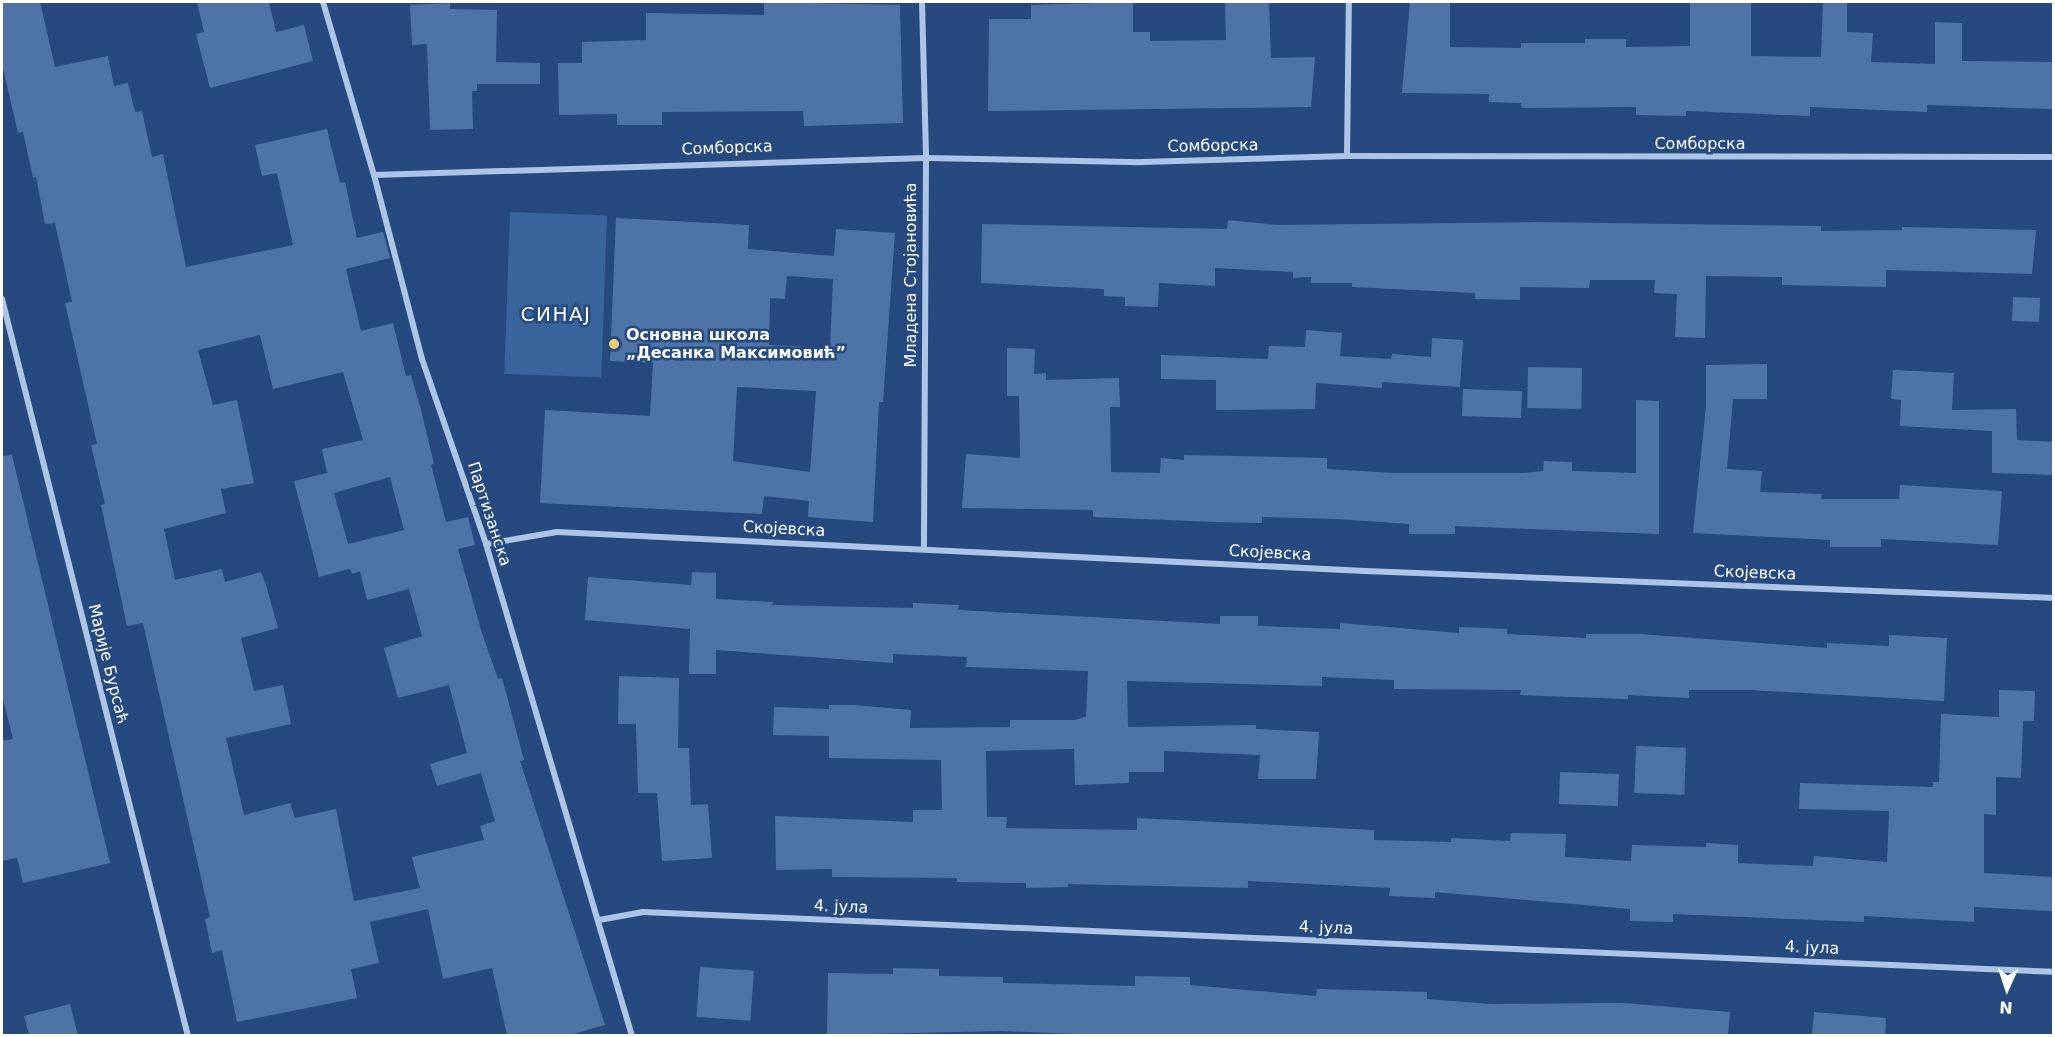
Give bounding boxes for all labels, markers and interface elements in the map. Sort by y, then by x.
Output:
street label: Сомборска [1654,134,1746,154]
street label: Сомборска [1167,136,1259,156]
street label: Сомборска [681,137,773,159]
street label: Младена Стојановића [901,183,921,367]
district label: СИНАЈ [520,302,592,326]
place label: Основна школа „Десанка Максимовић” [626,325,846,363]
marker: Основна школа „Десанка Максимовић” [607,337,621,351]
street label: Партизанска [463,459,515,569]
street label: Скојевска [742,517,826,541]
street label: Скојевска [1228,541,1312,565]
street label: Скојевска [1713,562,1797,584]
street label: Марије Бурсаћ [84,602,132,726]
street label: 4. јула [814,896,868,918]
street label: 4. јула [1299,917,1353,939]
street label: 4. јула [1785,937,1839,959]
north arrow [1977,959,2037,1019]
text: N [1999,998,2013,1017]

